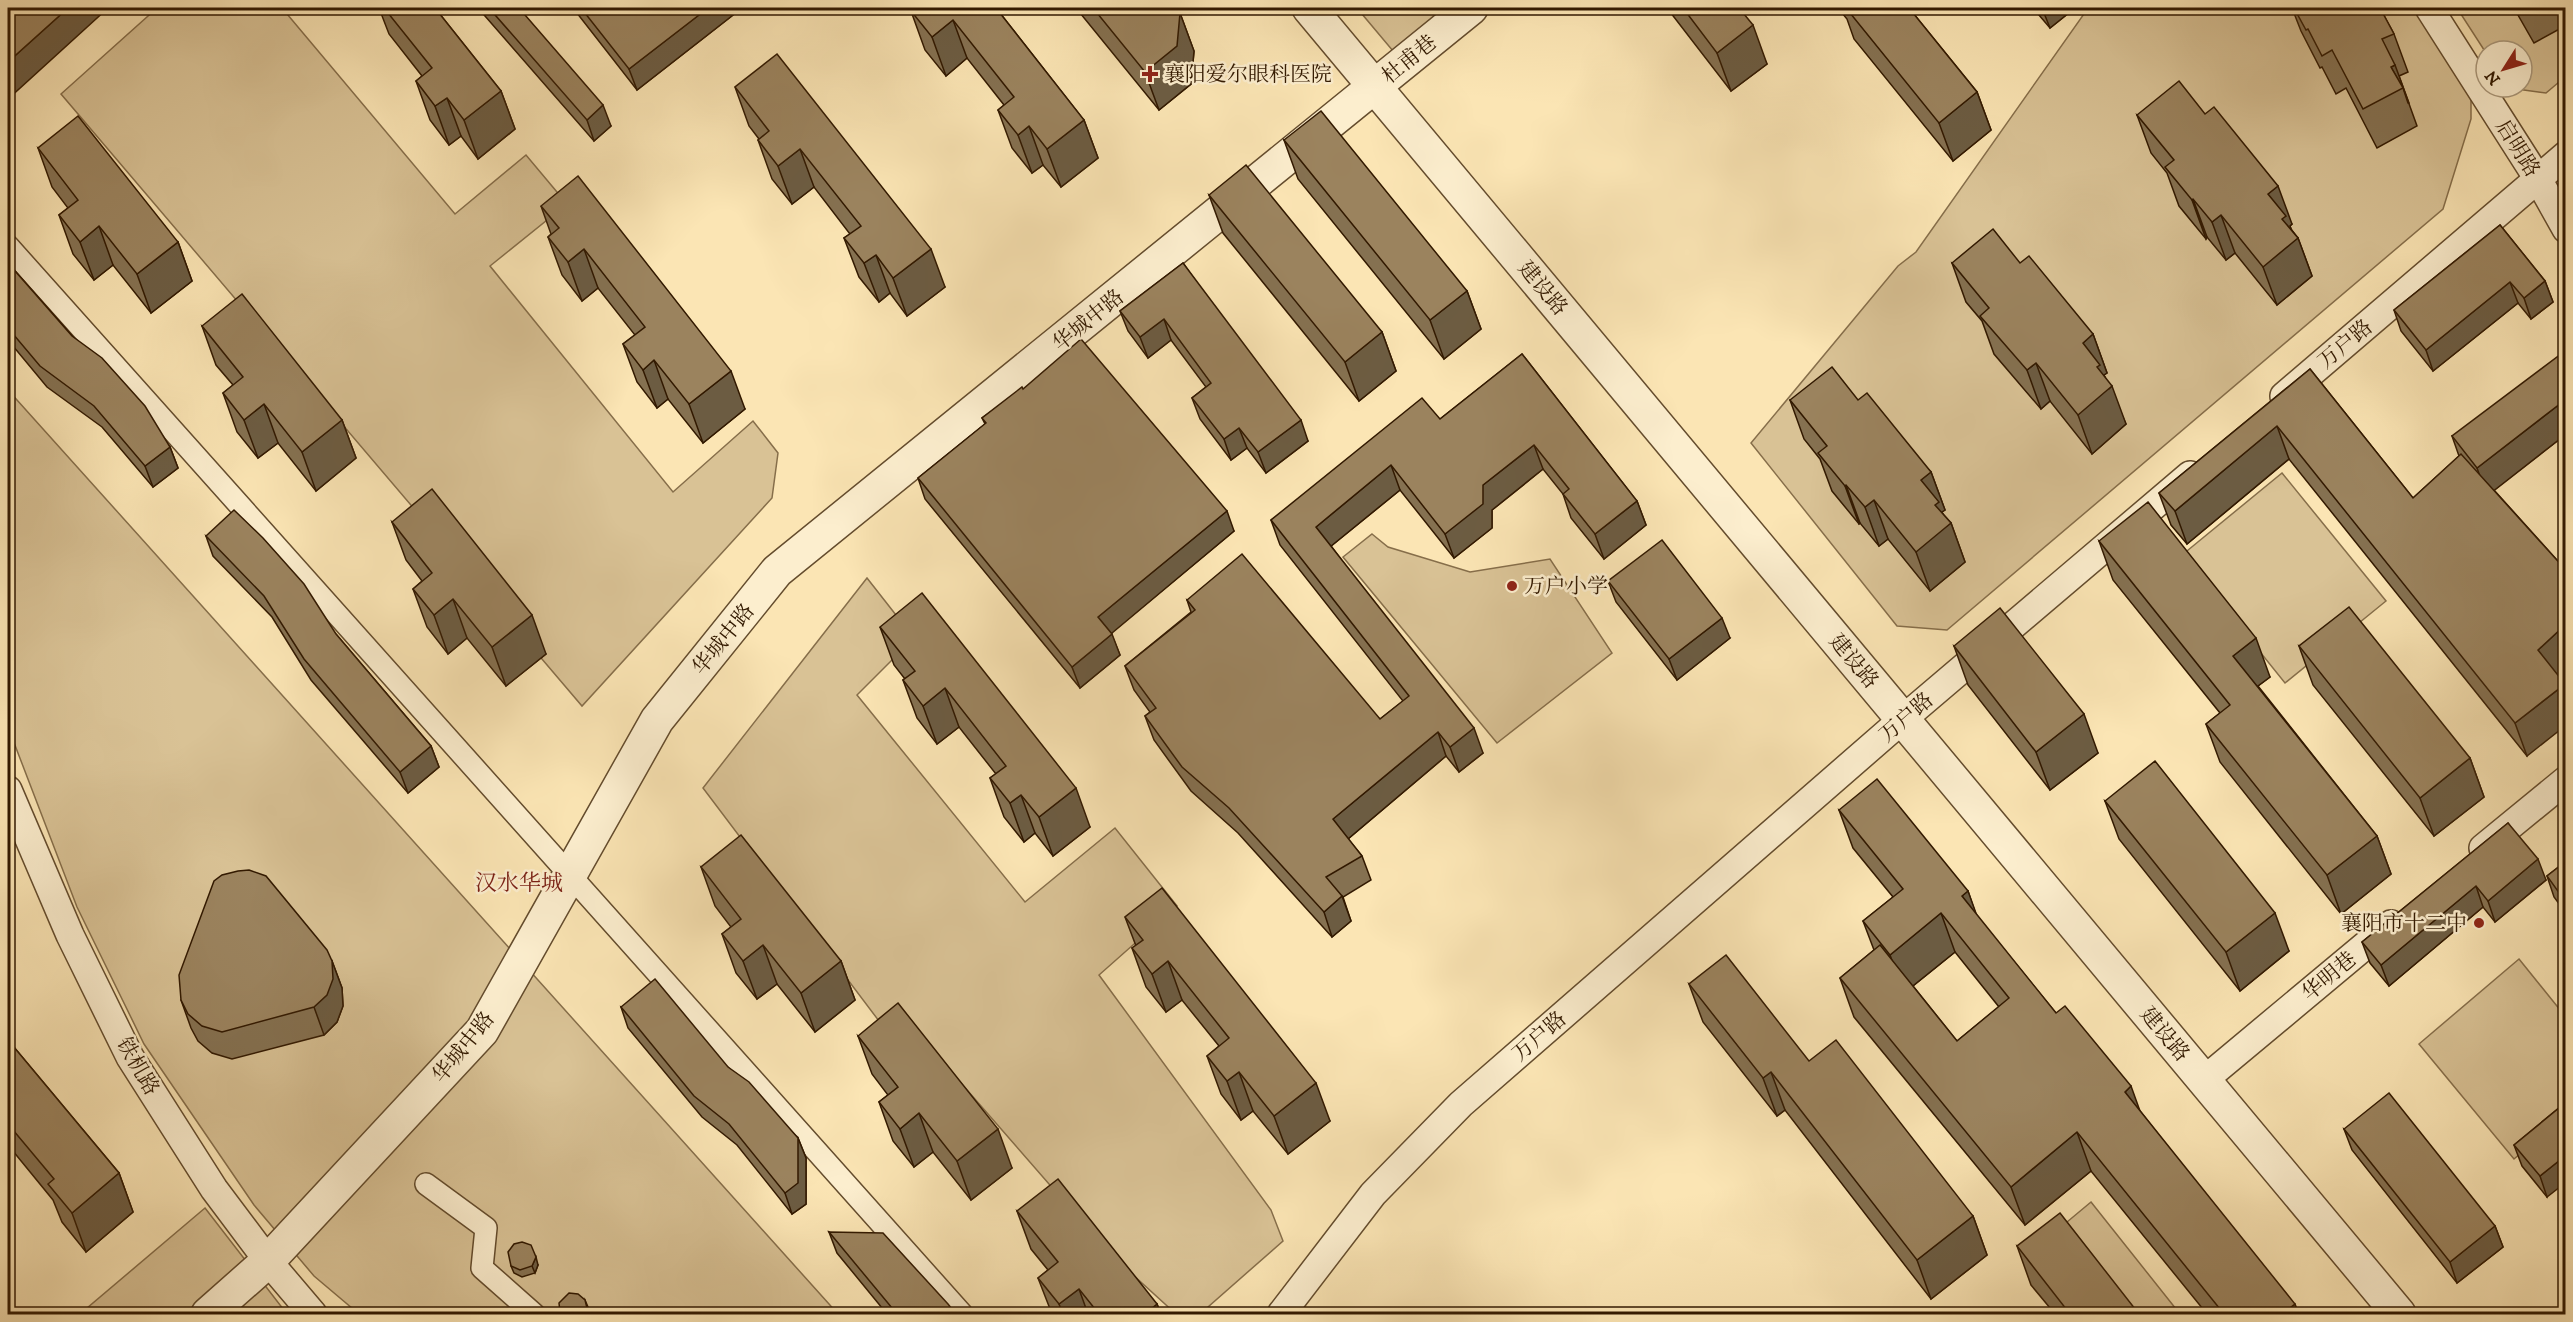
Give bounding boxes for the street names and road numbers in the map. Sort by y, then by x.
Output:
street label: 杜甫巷 [1377,30,1442,90]
street label: 启明路 [2489,115,2545,182]
street label: 建设路 [1512,256,1572,321]
street label: 华城中路 [1048,284,1129,357]
street label: 万户路 [2313,315,2378,375]
street label: 华城中路 [687,599,760,680]
street label: 建设路 [1823,629,1883,694]
street label: 万户路 [1874,687,1939,748]
street label: 华明巷 [2297,947,2362,1007]
street label: 建设路 [2134,1002,2194,1067]
street label: 万户路 [1507,1006,1572,1067]
street label: 华城中路 [427,1007,500,1088]
street label: 铁机路 [110,1033,164,1100]

